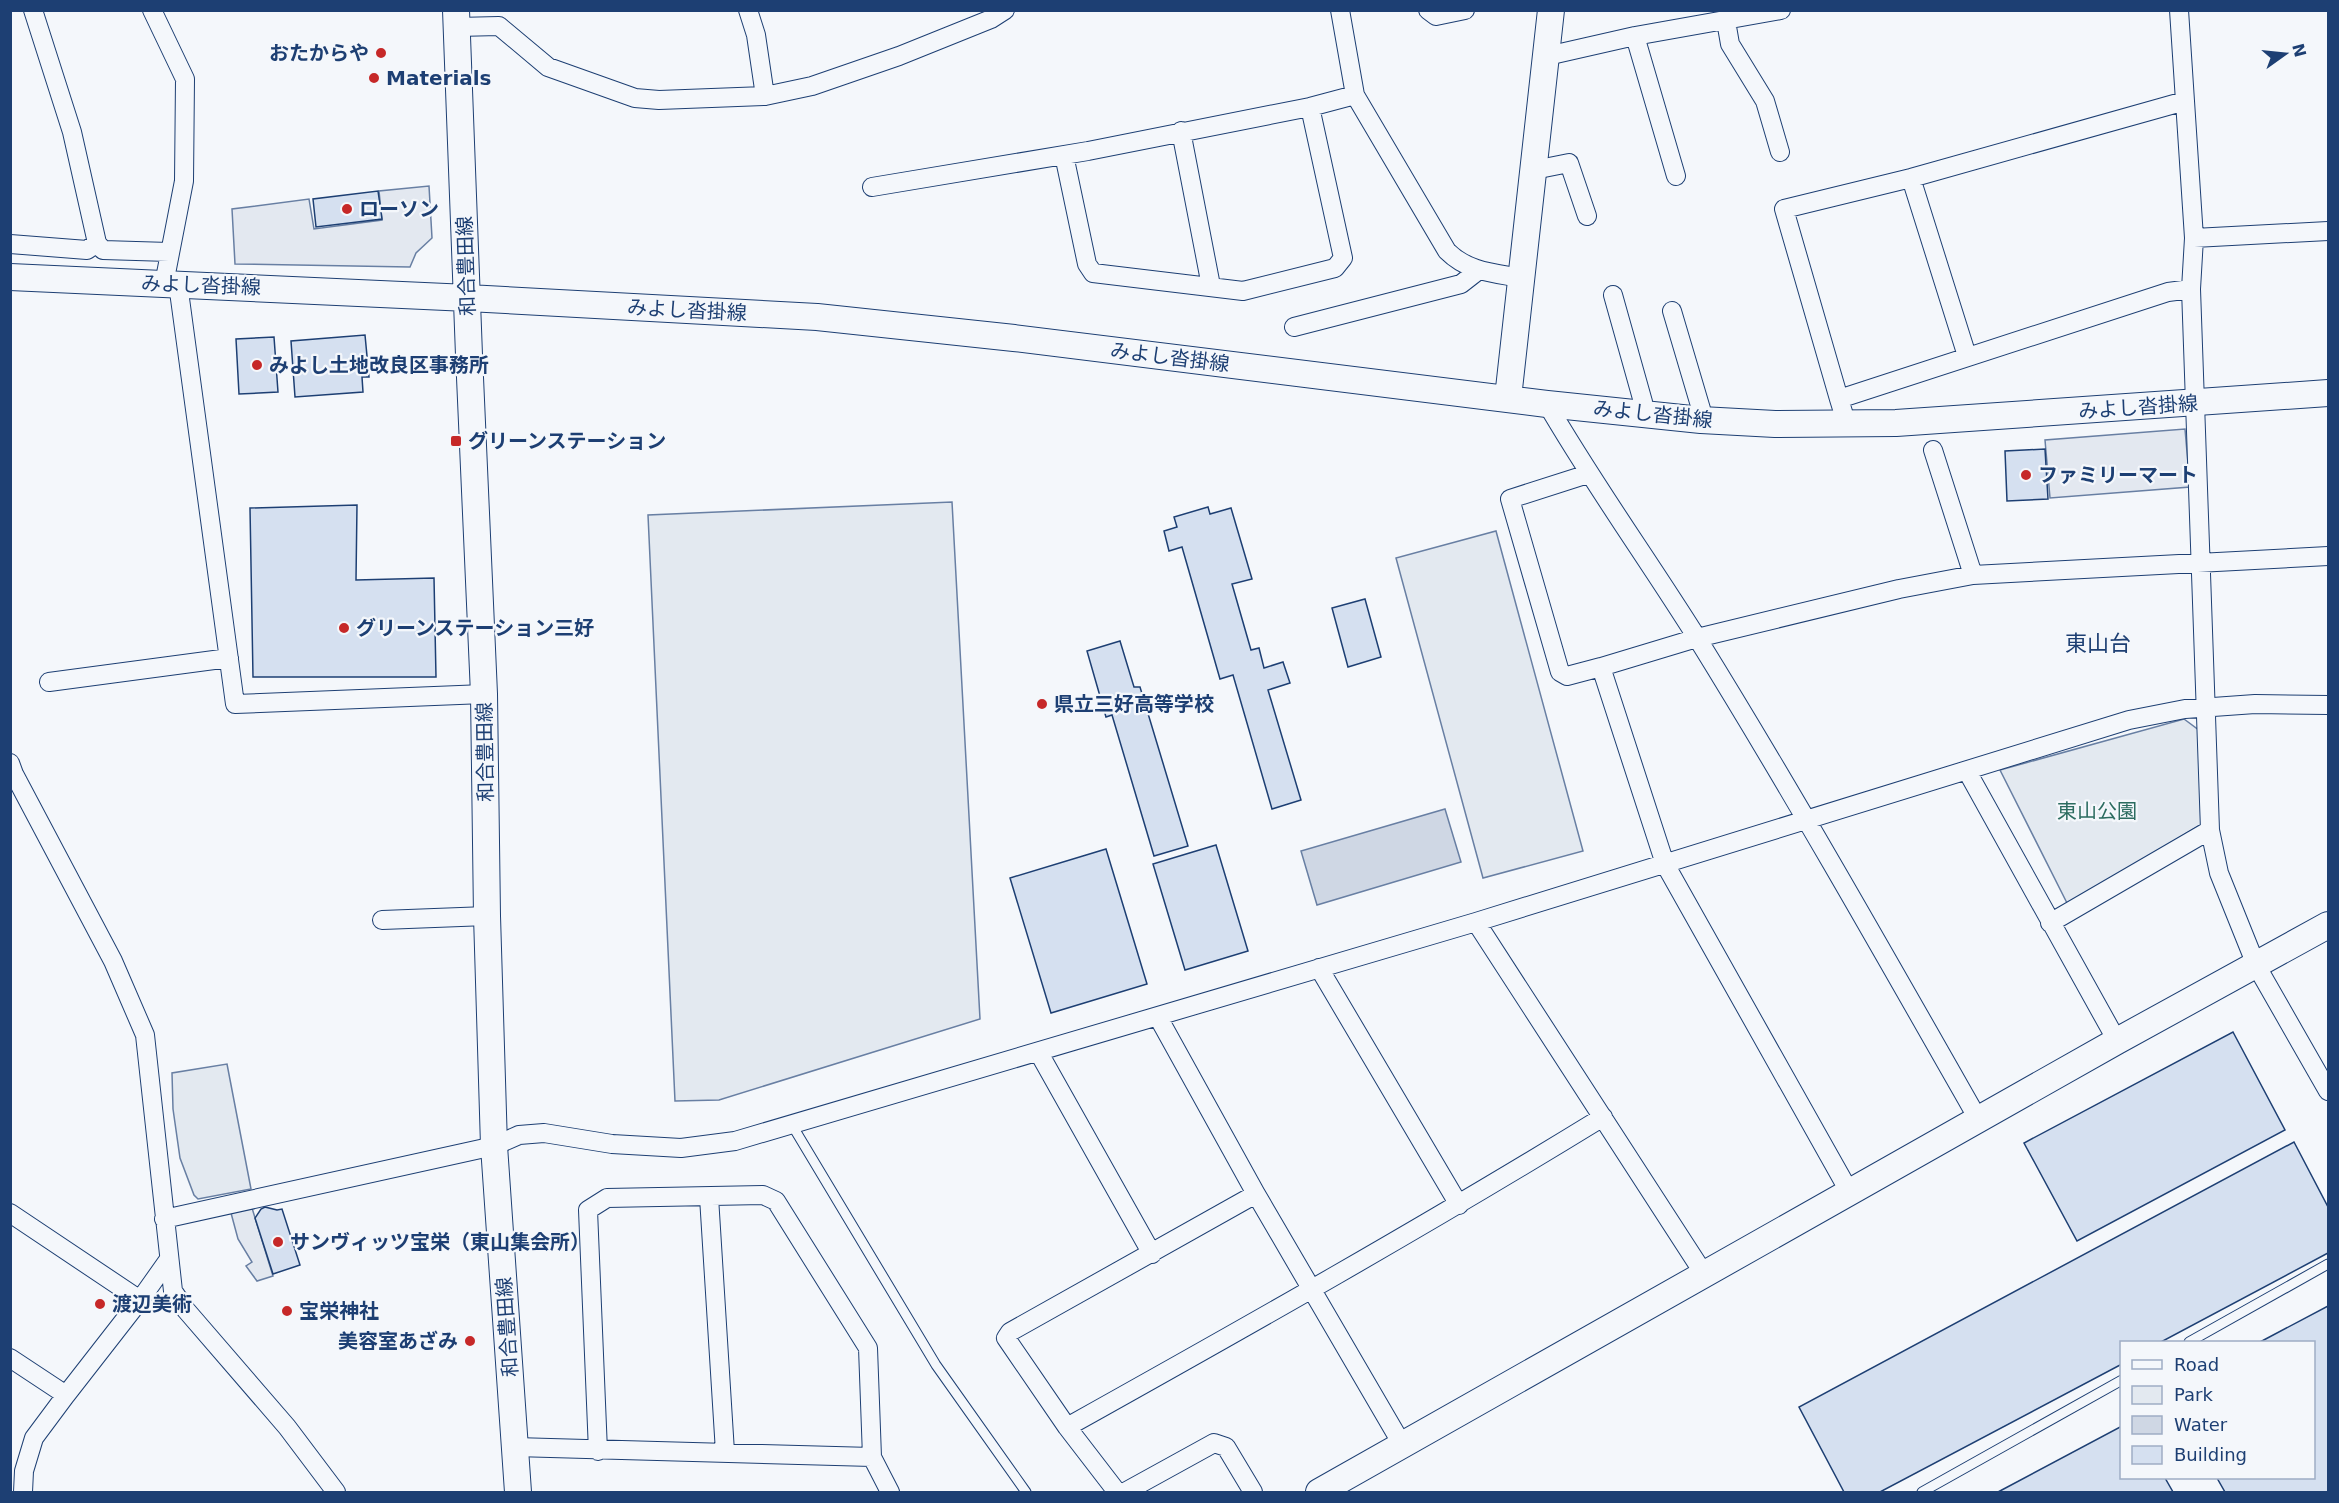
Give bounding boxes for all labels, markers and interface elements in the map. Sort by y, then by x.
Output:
north arrow [2255,24,2315,84]
place label: おたからや [269,41,369,65]
text: N [2288,41,2310,59]
marker: おたからや [374,46,388,60]
place label: Materials [386,66,492,90]
marker: Materials [367,71,381,85]
place label: ローソン [359,197,439,221]
marker: ローソン [340,202,354,216]
street label: 和合豊田線 [452,216,480,316]
street label: みよし沓掛線 [141,271,261,299]
street label: みよし沓掛線 [626,295,748,325]
street label: みよし沓掛線 [1109,338,1231,376]
place label: みよし土地改良区事務所 [269,353,489,377]
marker: みよし土地改良区事務所 [250,358,264,372]
street label: みよし沓掛線 [2077,391,2199,423]
street label: みよし沓掛線 [1592,396,1714,432]
place label: グリーンステーション [468,429,666,453]
marker: グリーンステーション [449,434,463,448]
place label: ファミリーマート [2038,463,2198,487]
marker: ファミリーマート [2019,468,2033,482]
place label: グリーンステーション三好 [356,616,594,640]
marker: グリーンステーション三好 [337,621,351,635]
district label: 東山台 [2065,631,2131,656]
place label: 県立三好高等学校 [1054,692,1214,716]
marker: 県立三好高等学校 [1035,697,1049,711]
street label: 和合豊田線 [472,702,498,802]
park label: 東山公園 [2057,799,2137,823]
place label: サンヴィッツ宝栄（東山集会所） [290,1230,590,1254]
marker: サンヴィッツ宝栄（東山集会所） [271,1235,285,1249]
street label: 和合豊田線 [492,1276,522,1378]
place label: 渡辺美術 [112,1292,192,1316]
marker: 渡辺美術 [93,1297,107,1311]
place label: 宝栄神社 [299,1299,379,1323]
marker: 宝栄神社 [280,1304,294,1318]
place label: 美容室あざみ [338,1329,458,1353]
marker: 美容室あざみ [463,1334,477,1348]
legend [2120,1341,2315,1479]
text: Road [2174,1354,2219,1375]
text: Park [2174,1384,2213,1405]
text: Water [2174,1414,2228,1435]
text: Building [2174,1444,2247,1465]

